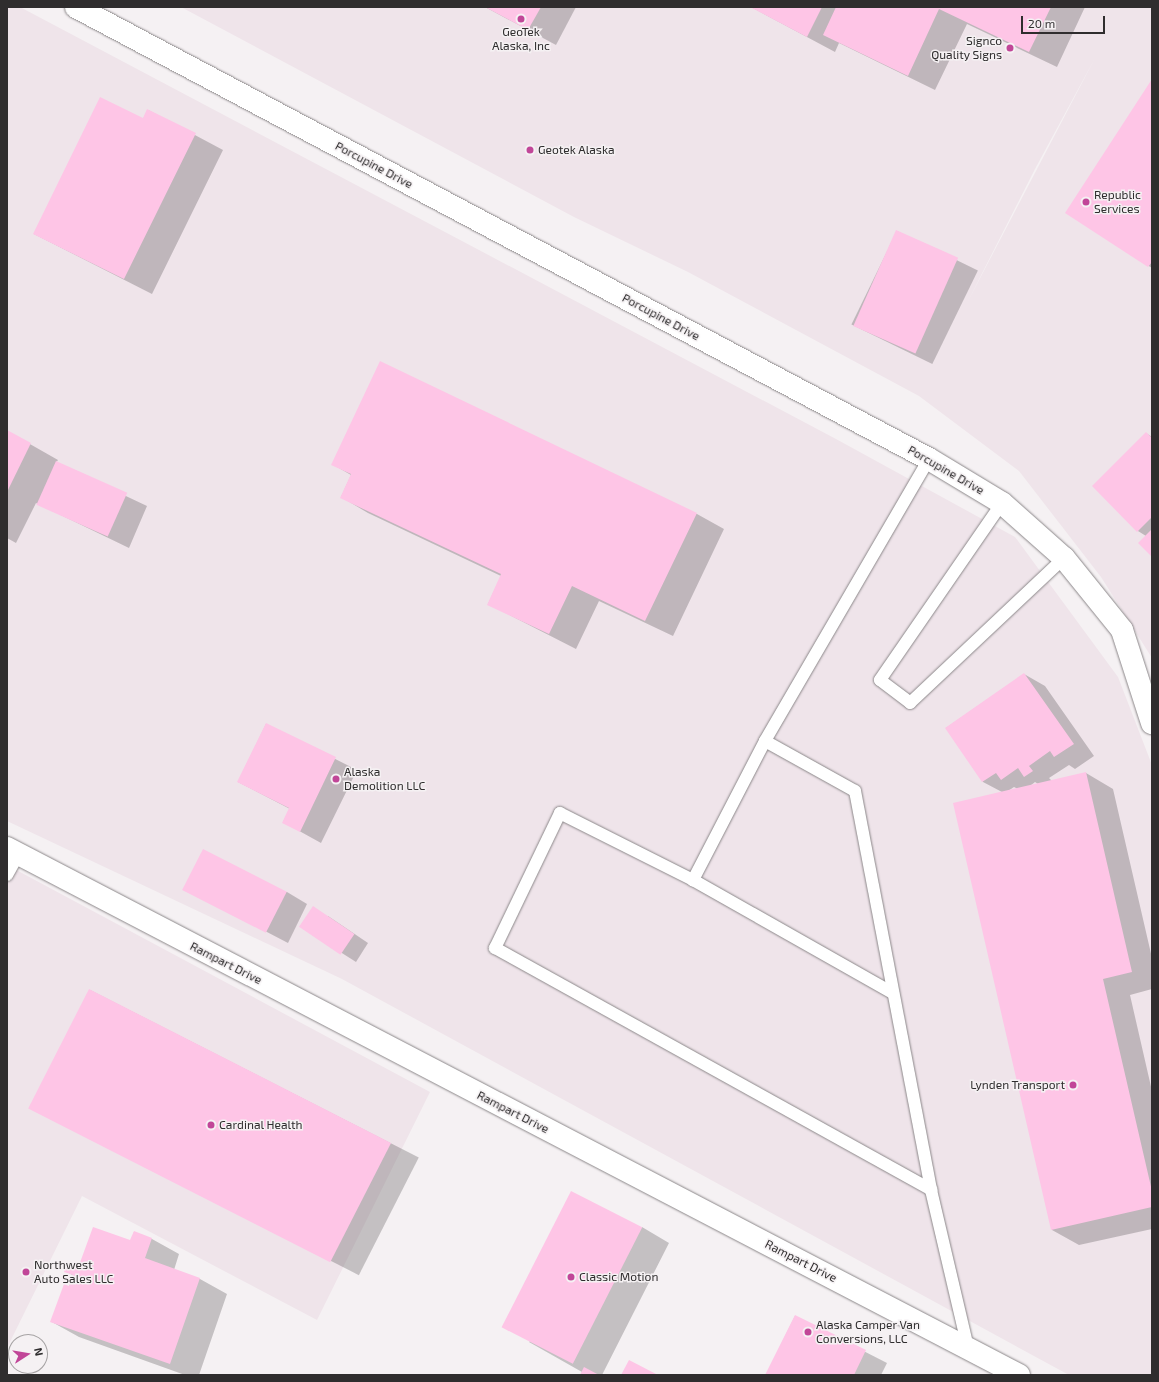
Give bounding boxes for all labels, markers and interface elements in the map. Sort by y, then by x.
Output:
scale bar [1023,8,1107,34]
marker: GeoTek Alaska, Inc [516,14,526,24]
text: 20 m [1028,16,1055,30]
place label: GeoTek Alaska, Inc [492,25,550,53]
place label: Signco Quality Signs [931,34,1002,62]
marker: Signco Quality Signs [1005,43,1015,53]
street label: Porcupine Drive [333,139,415,191]
place label: Geotek Alaska [538,143,615,157]
marker: Geotek Alaska [525,145,535,155]
place label: Republic Services [1094,188,1141,216]
marker: Republic Services [1081,197,1091,207]
street label: Porcupine Drive [620,291,702,343]
street label: Porcupine Drive [905,442,987,498]
place label: Alaska Demolition LLC [344,765,425,793]
marker: Alaska Demolition LLC [331,774,341,784]
street label: Rampart Drive [188,939,264,987]
place label: Lynden Transport [970,1078,1065,1092]
marker: Lynden Transport [1068,1080,1078,1090]
street label: Rampart Drive [475,1088,551,1136]
place label: Cardinal Health [219,1118,303,1132]
marker: Cardinal Health [206,1120,216,1130]
street label: Rampart Drive [763,1237,839,1285]
place label: Northwest Auto Sales LLC [34,1258,113,1286]
marker: Northwest Auto Sales LLC [21,1267,31,1277]
place label: Classic Motion [579,1270,658,1284]
marker: Classic Motion [566,1272,576,1282]
place label: Alaska Camper Van Conversions, LLC [816,1318,920,1346]
marker: Alaska Camper Van Conversions, LLC [803,1327,813,1337]
north arrow [8,1334,48,1374]
text: N [32,1346,46,1357]

